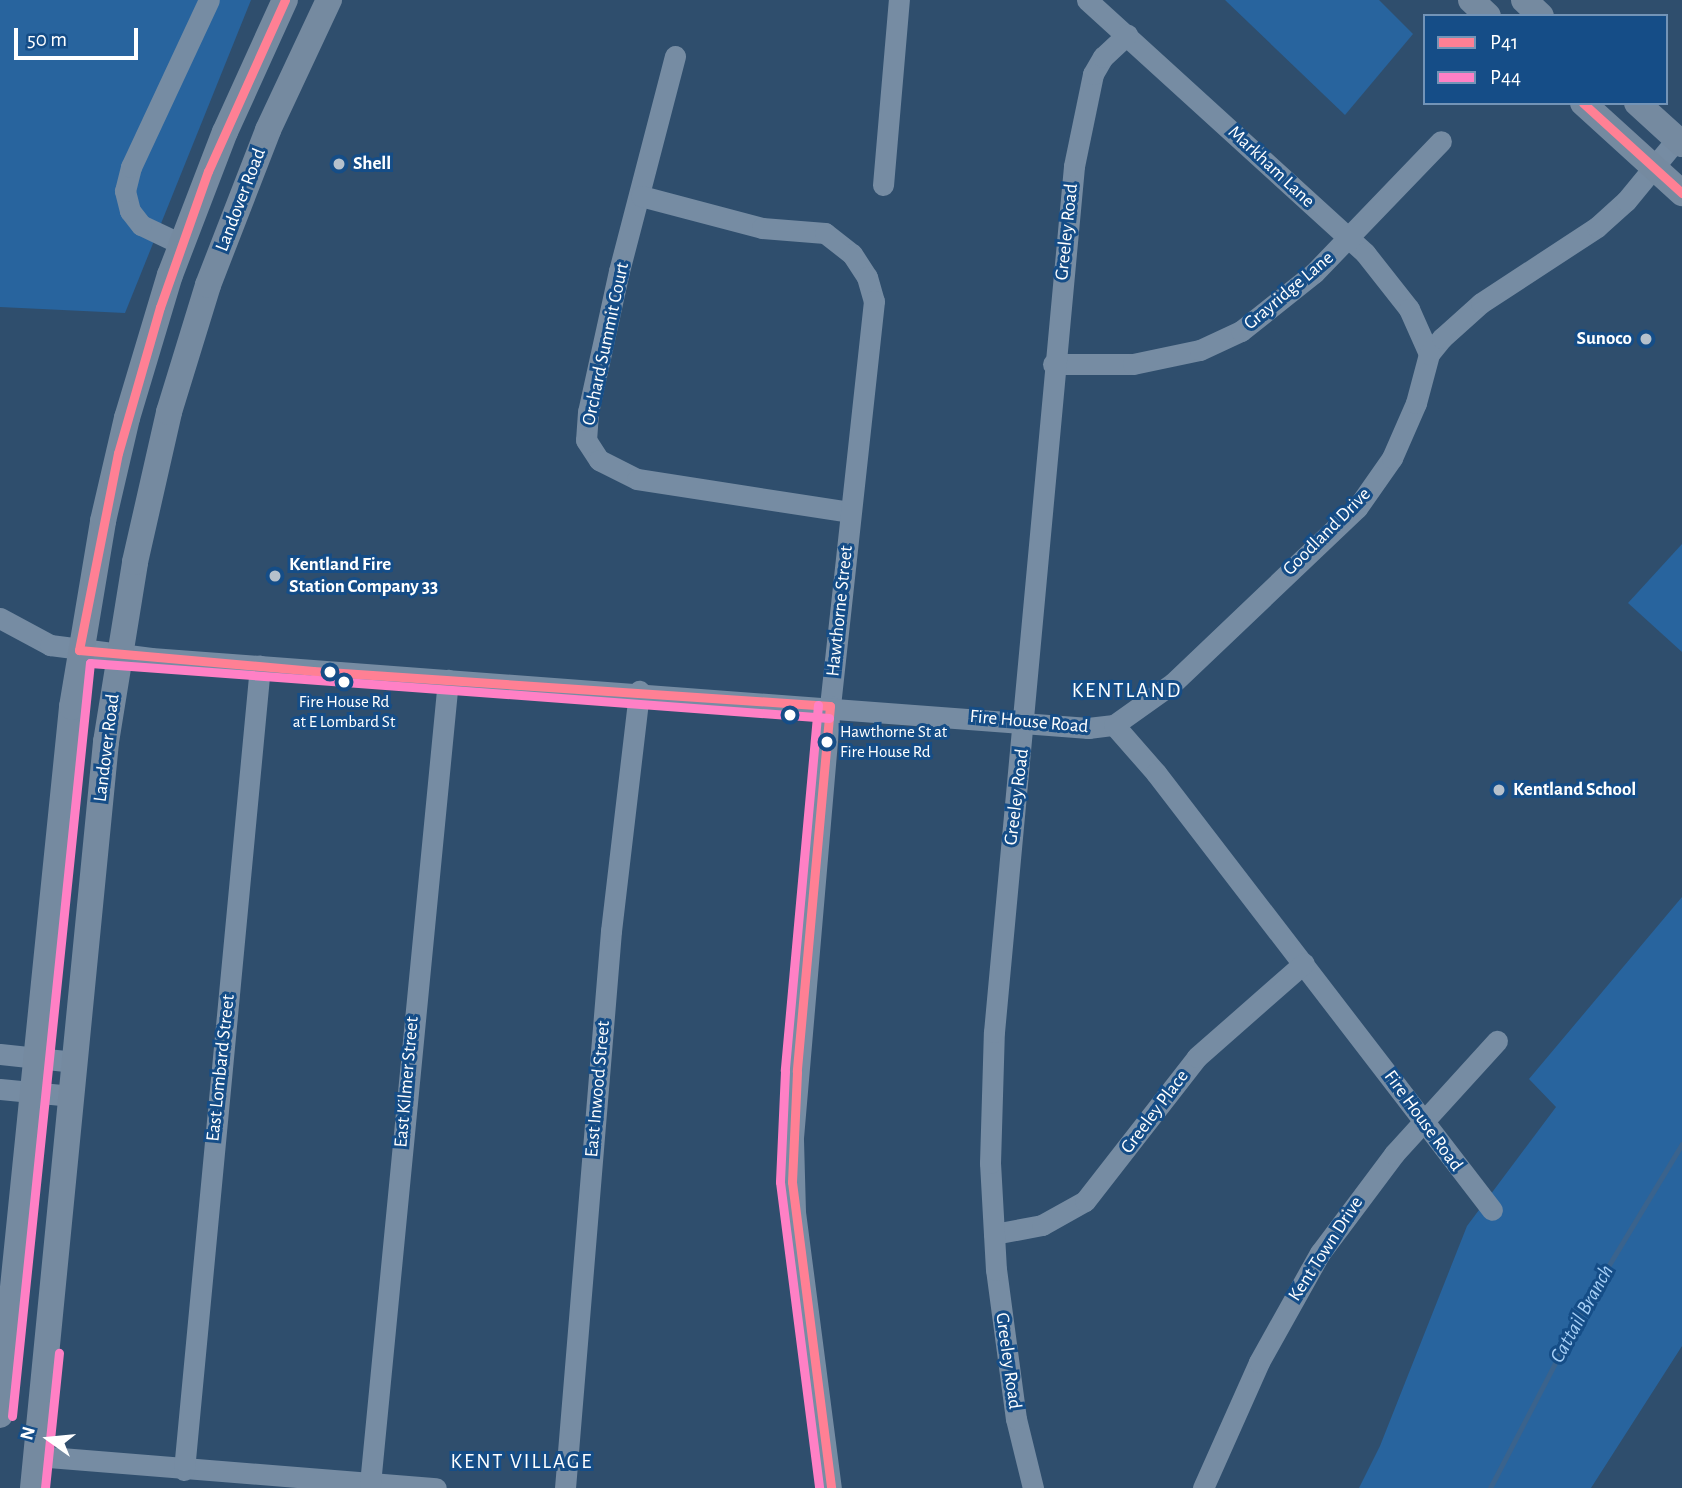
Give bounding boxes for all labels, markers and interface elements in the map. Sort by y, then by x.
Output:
scale bar [18,14,142,58]
legend [1423,14,1668,105]
text: 50 m [27,29,67,50]
text: P41 [1490,32,1518,53]
text: P44 [1490,67,1521,88]
street label: Markham Lane [1223,121,1319,213]
street label: Landover Road [211,145,271,255]
place label: Shell [353,153,391,175]
marker: Shell [331,156,347,172]
street label: Greeley Road [1051,183,1083,281]
street label: Grayridge Lane [1239,247,1339,335]
street label: Orchard Summit Court [578,260,634,428]
place label: Sunoco [1577,328,1632,350]
marker: Sunoco [1638,331,1654,347]
street label: Goodland Drive [1278,483,1376,581]
street label: Hawthorne Street [822,544,858,678]
place label: Kentland Fire Station Company 33 [289,554,438,598]
marker: Kentland Fire Station Company 33 [267,568,283,584]
unlabelled marker [323,665,337,679]
marker: Fire House Rd at E Lombard St [337,675,351,689]
district label: KENTLAND [1073,678,1181,704]
place label: Fire House Rd at E Lombard St [293,692,395,732]
street label: Landover Road [89,693,125,803]
street label: Fire House Road [969,705,1089,739]
unlabelled marker [783,708,797,722]
place label: Hawthorne St at Fire House Rd [840,722,947,762]
marker: Hawthorne St at Fire House Rd [820,735,834,749]
street label: Greeley Road [1000,747,1034,847]
place label: Kentland School [1513,779,1636,801]
marker: Kentland School [1491,782,1507,798]
street label: East Lombard Street [202,993,240,1143]
street label: East Kilmer Street [390,1016,424,1148]
street label: East Inwood Street [581,1020,615,1158]
street label: Greeley Place [1116,1066,1194,1158]
street label: Fire House Road [1379,1066,1467,1176]
street label: Kent Town Drive [1284,1192,1368,1306]
water label: Cattail Branch [1545,1261,1619,1367]
street label: Greeley Road [990,1311,1026,1411]
north arrow [14,1404,84,1474]
text: N [17,1425,39,1442]
district label: KENT VILLAGE [452,1449,592,1475]

